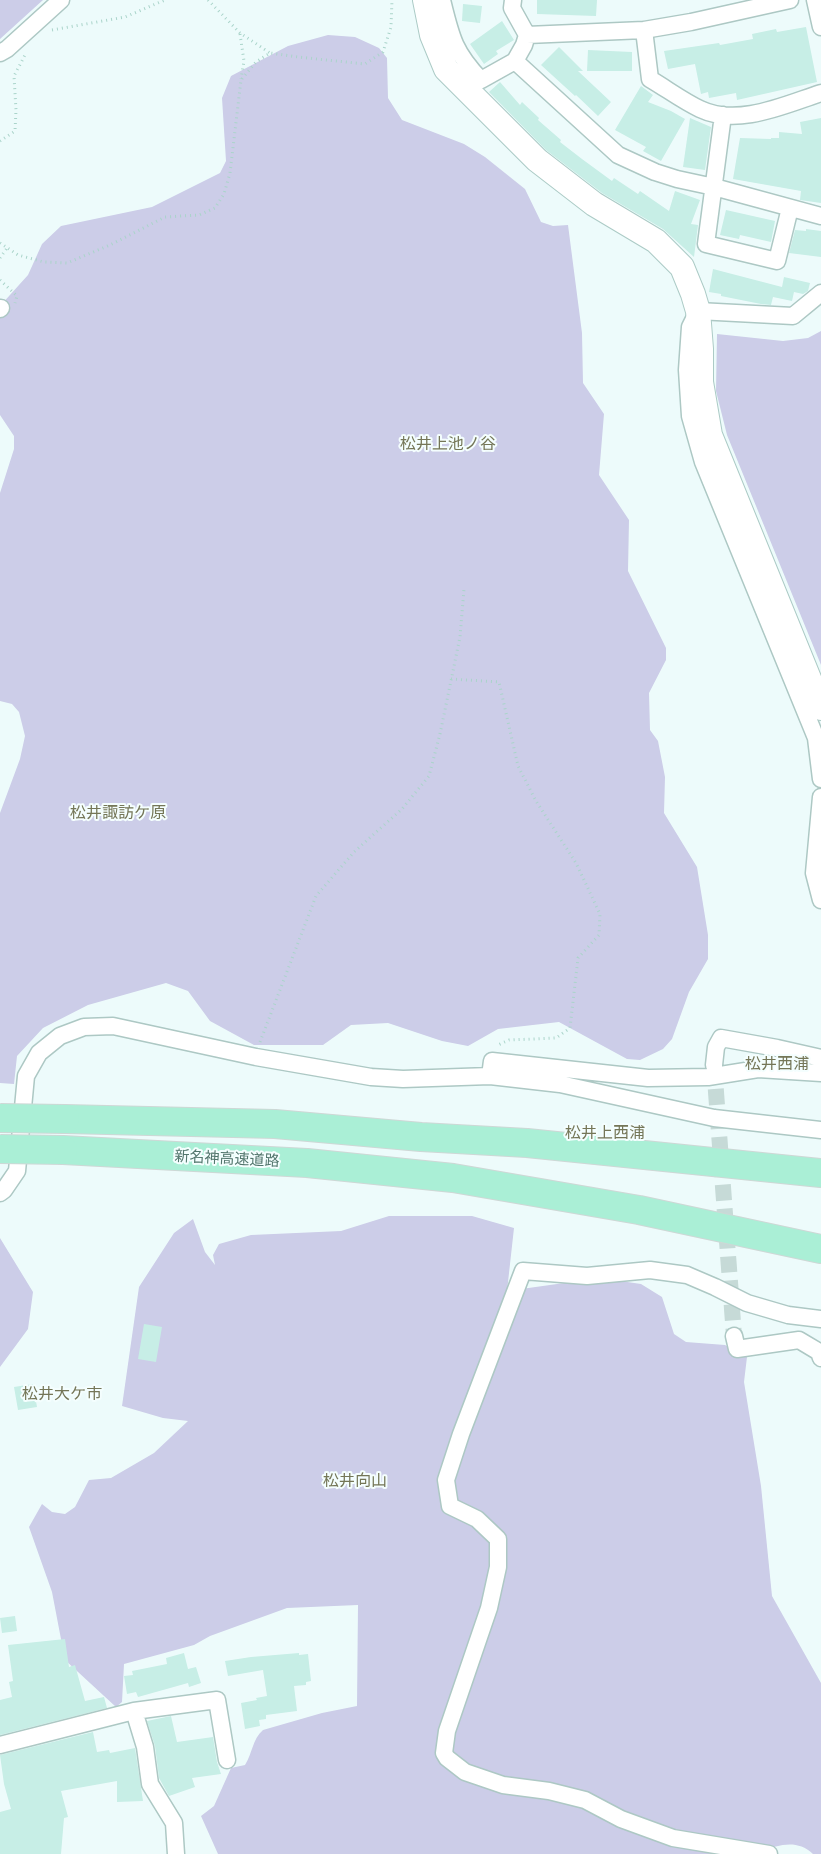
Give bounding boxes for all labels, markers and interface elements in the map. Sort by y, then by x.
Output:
district label: 松井上池ノ谷 [400,434,496,454]
district label: 松井諏訪ケ原 [70,803,166,823]
district label: 松井西浦 [745,1054,809,1074]
district label: 松井上西浦 [565,1123,645,1143]
street label: 新名神高速道路 [174,1147,280,1171]
district label: 松井大ケ市 [22,1384,102,1404]
district label: 松井向山 [323,1471,387,1491]

